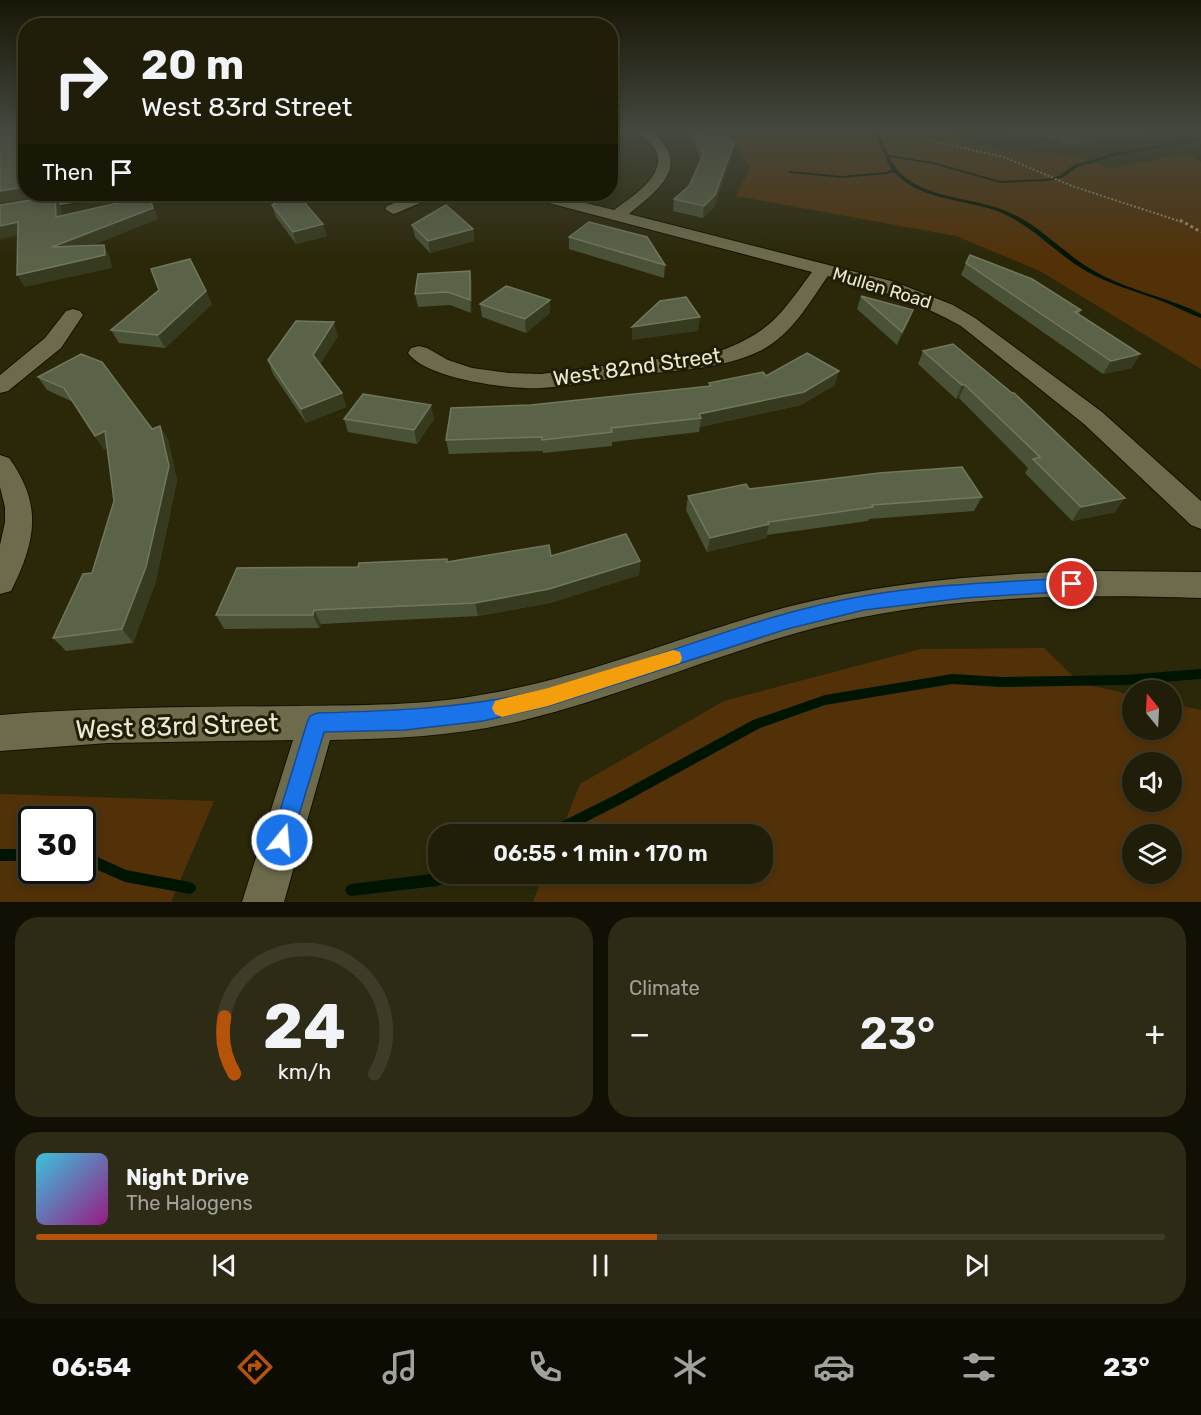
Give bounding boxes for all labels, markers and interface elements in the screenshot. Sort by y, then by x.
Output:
text: 20 m [141,40,244,90]
icon: right [42,42,120,120]
text: West 83rd Street [141,91,352,123]
icon: arrive [105,156,138,189]
text: Then [42,159,93,186]
street label: Mullen Road [830,263,934,313]
street label: West 82nd Street [552,342,722,391]
pin [1046,558,1097,609]
icon: arrive [1055,567,1088,600]
north arrow [1122,680,1182,740]
map controls [1122,680,1182,884]
street label: West 83rd Street [75,707,279,746]
button: sound [1122,752,1182,812]
speed limit sign: 30 [18,806,96,884]
position arrow [250,808,314,872]
button: layers [1122,824,1182,884]
text: 06:55 · 1 min · 170 m [493,840,708,867]
text: Climate [629,976,700,1000]
text: 24 [263,990,345,1064]
text: 23° [860,1007,935,1060]
text: − [629,1014,650,1053]
text: + [1144,1014,1165,1053]
text: km/h [277,1059,331,1084]
text: Night Drive [126,1164,249,1191]
text: The Halogens [126,1191,253,1215]
icon: previous [208,1249,241,1282]
icon: pause [584,1249,617,1282]
icon: next [960,1249,993,1282]
icon: directions [234,1346,276,1388]
icon: music [379,1346,421,1388]
icon: phone [524,1346,566,1388]
icon: climate [669,1346,711,1388]
icon: car [813,1346,855,1388]
icon: filters [958,1346,1000,1388]
text: 06:54 [51,1351,131,1383]
text: 23° [1103,1351,1150,1383]

